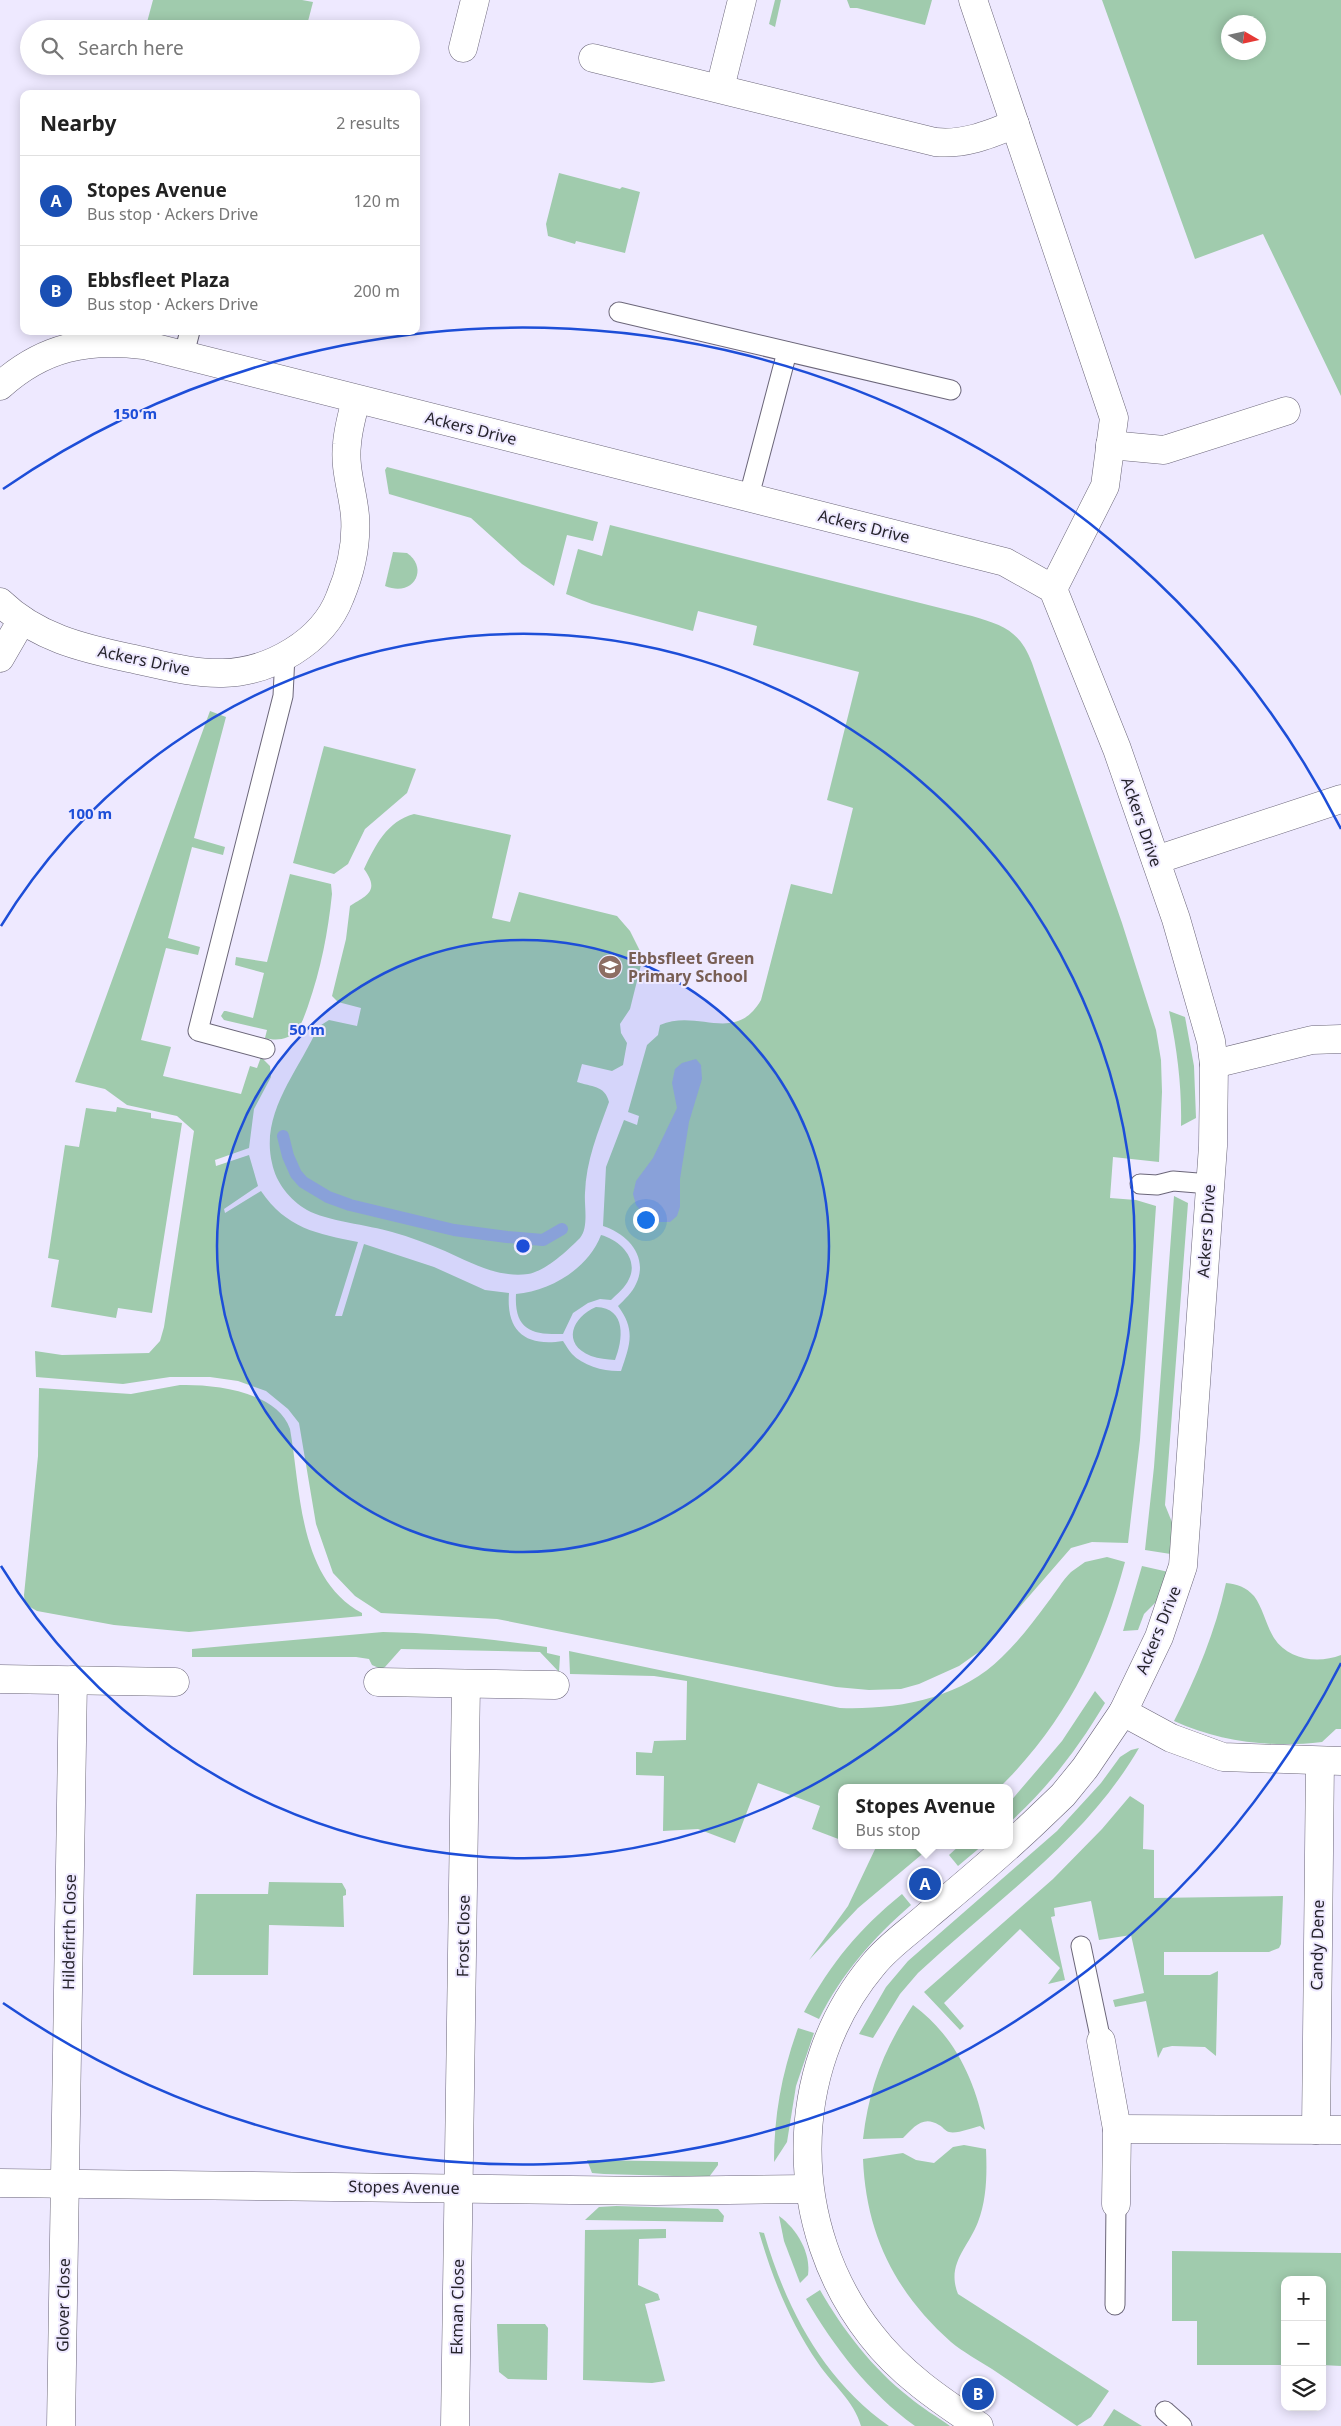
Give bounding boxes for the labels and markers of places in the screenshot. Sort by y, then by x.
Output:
place label: Ebbsfleet Green Primary School [628,947,754,987]
school or university icon: Ebbsfleet Green Primary School [597,954,623,980]
centre of rings [514,1237,532,1255]
pin: A [909,1865,941,1903]
pin: B [962,2375,994,2413]

